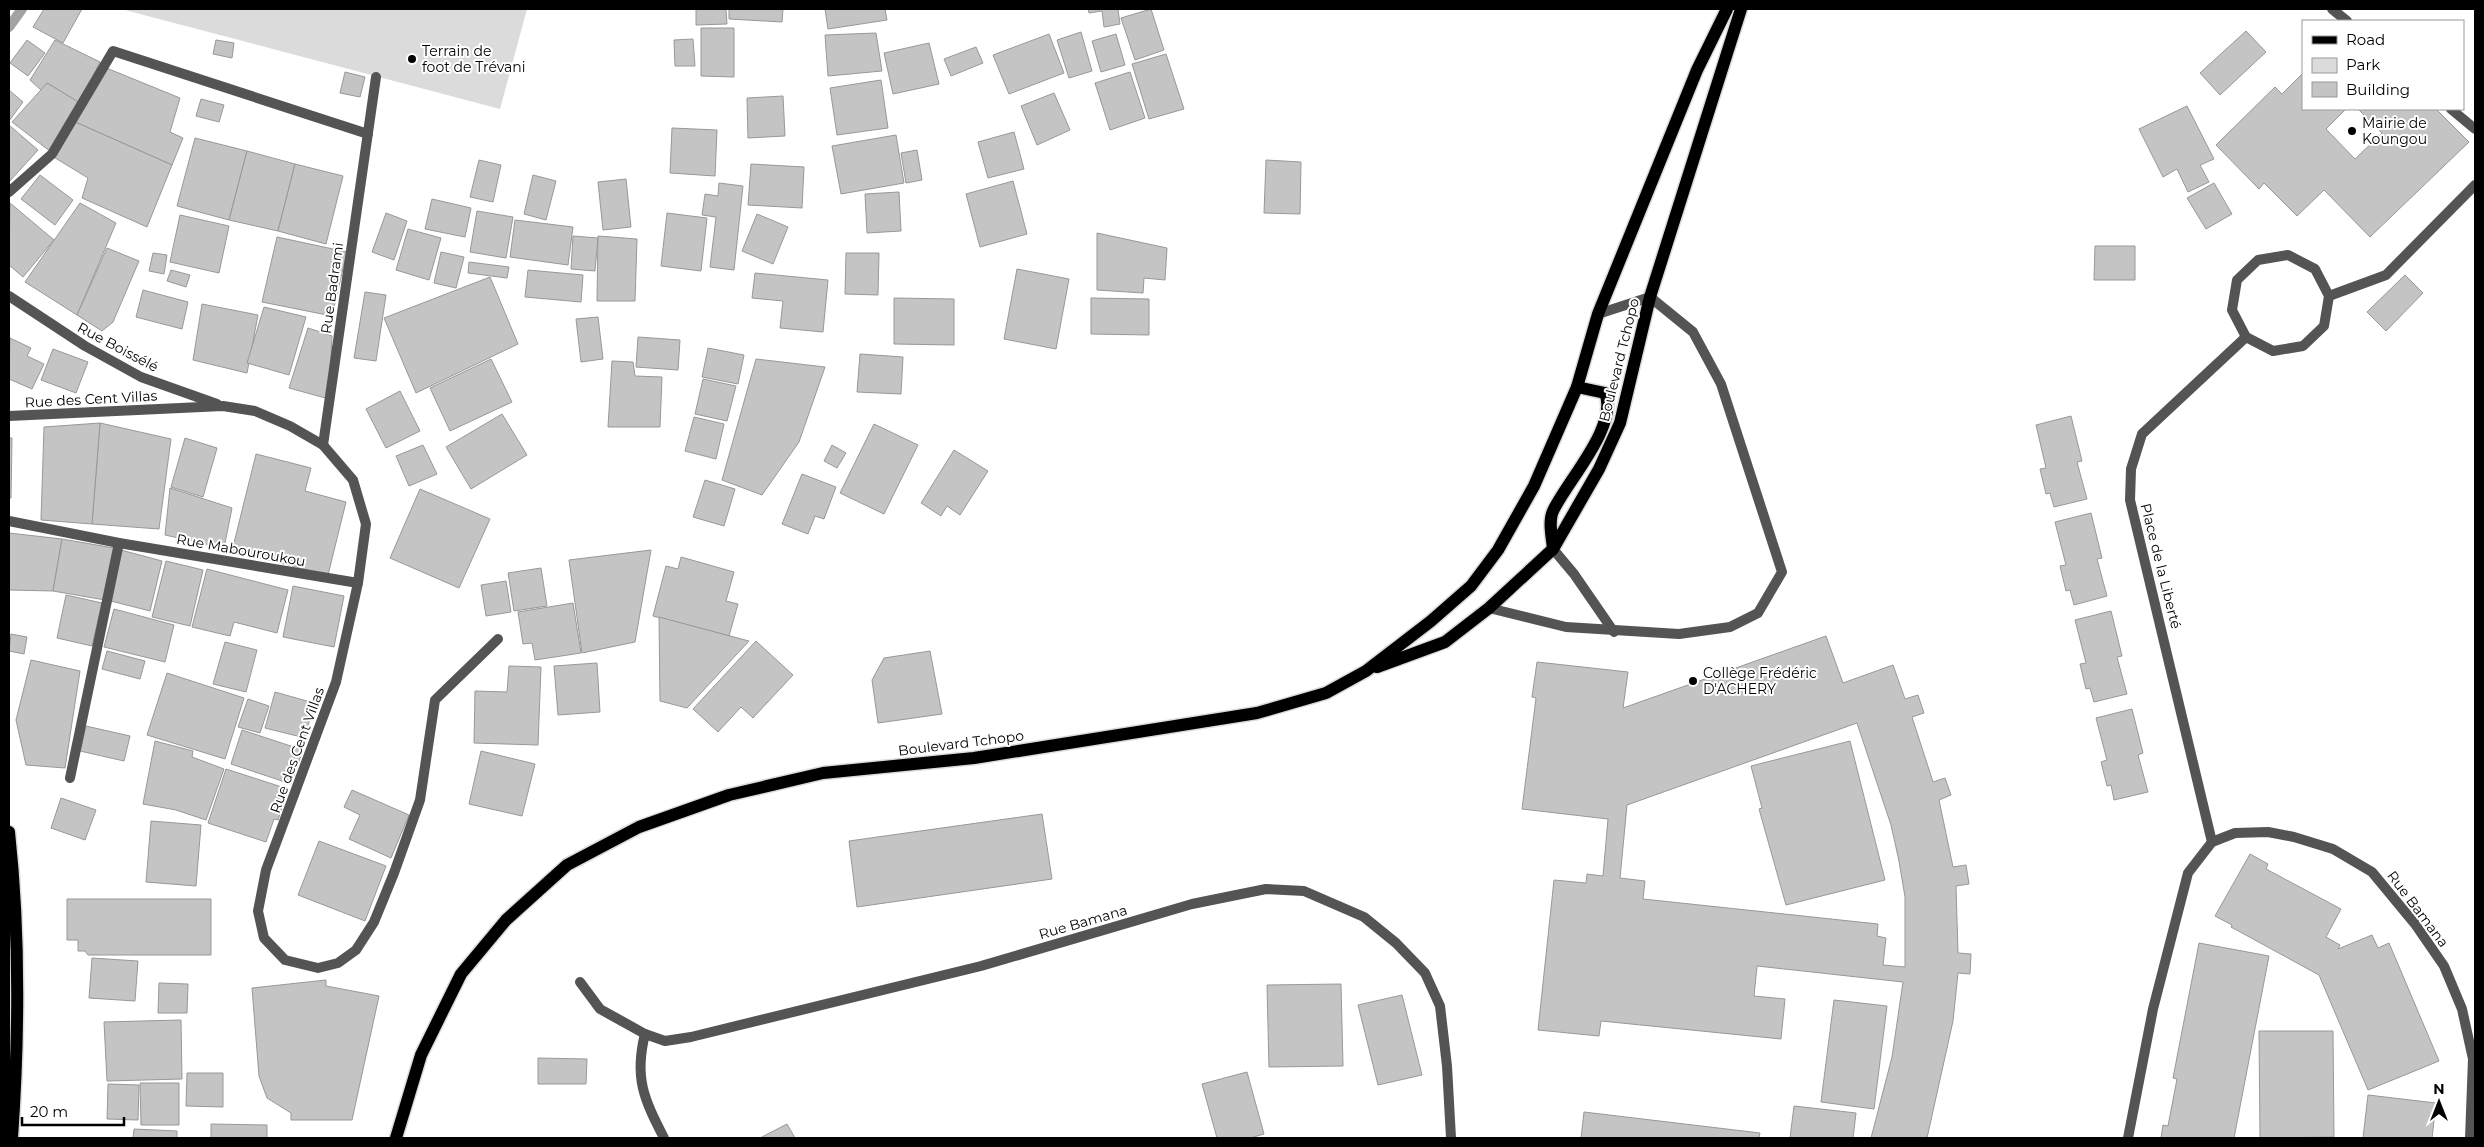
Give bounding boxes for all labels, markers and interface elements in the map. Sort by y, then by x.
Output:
legend [2302,20,2464,110]
text: Road [2346,30,2385,49]
place label: Terrain de foot de Trévani [422,42,526,76]
marker: Terrain de foot de Trévani [406,53,418,65]
text: Park [2346,55,2380,74]
text: Building [2346,80,2410,99]
place label: Mairie de Koungou [2362,114,2427,148]
marker: Mairie de Koungou [2346,125,2358,137]
street label: Rue Badrami [317,241,347,335]
street label: Boulevard Tchopo [1595,296,1643,424]
street label: Rue Boissélé [74,318,162,376]
street label: Rue des Cent Villas [24,387,158,411]
street label: Place de la Liberté [2137,501,2185,631]
street label: Rue Mabouroukou [175,530,307,570]
place label: Collège Frédéric D'ACHERY [1703,664,1817,698]
marker: Collège Frédéric D'ACHERY [1687,675,1699,687]
street label: Rue des Cent Villas [266,684,328,816]
street label: Boulevard Tchopo [897,726,1025,760]
street label: Rue Bamana [2383,867,2453,951]
street label: Rue Bamana [1037,901,1129,943]
north arrow [2414,1077,2464,1127]
text: N [2433,1080,2445,1098]
scale bar [22,1094,125,1126]
text: 20 m [30,1102,68,1121]

